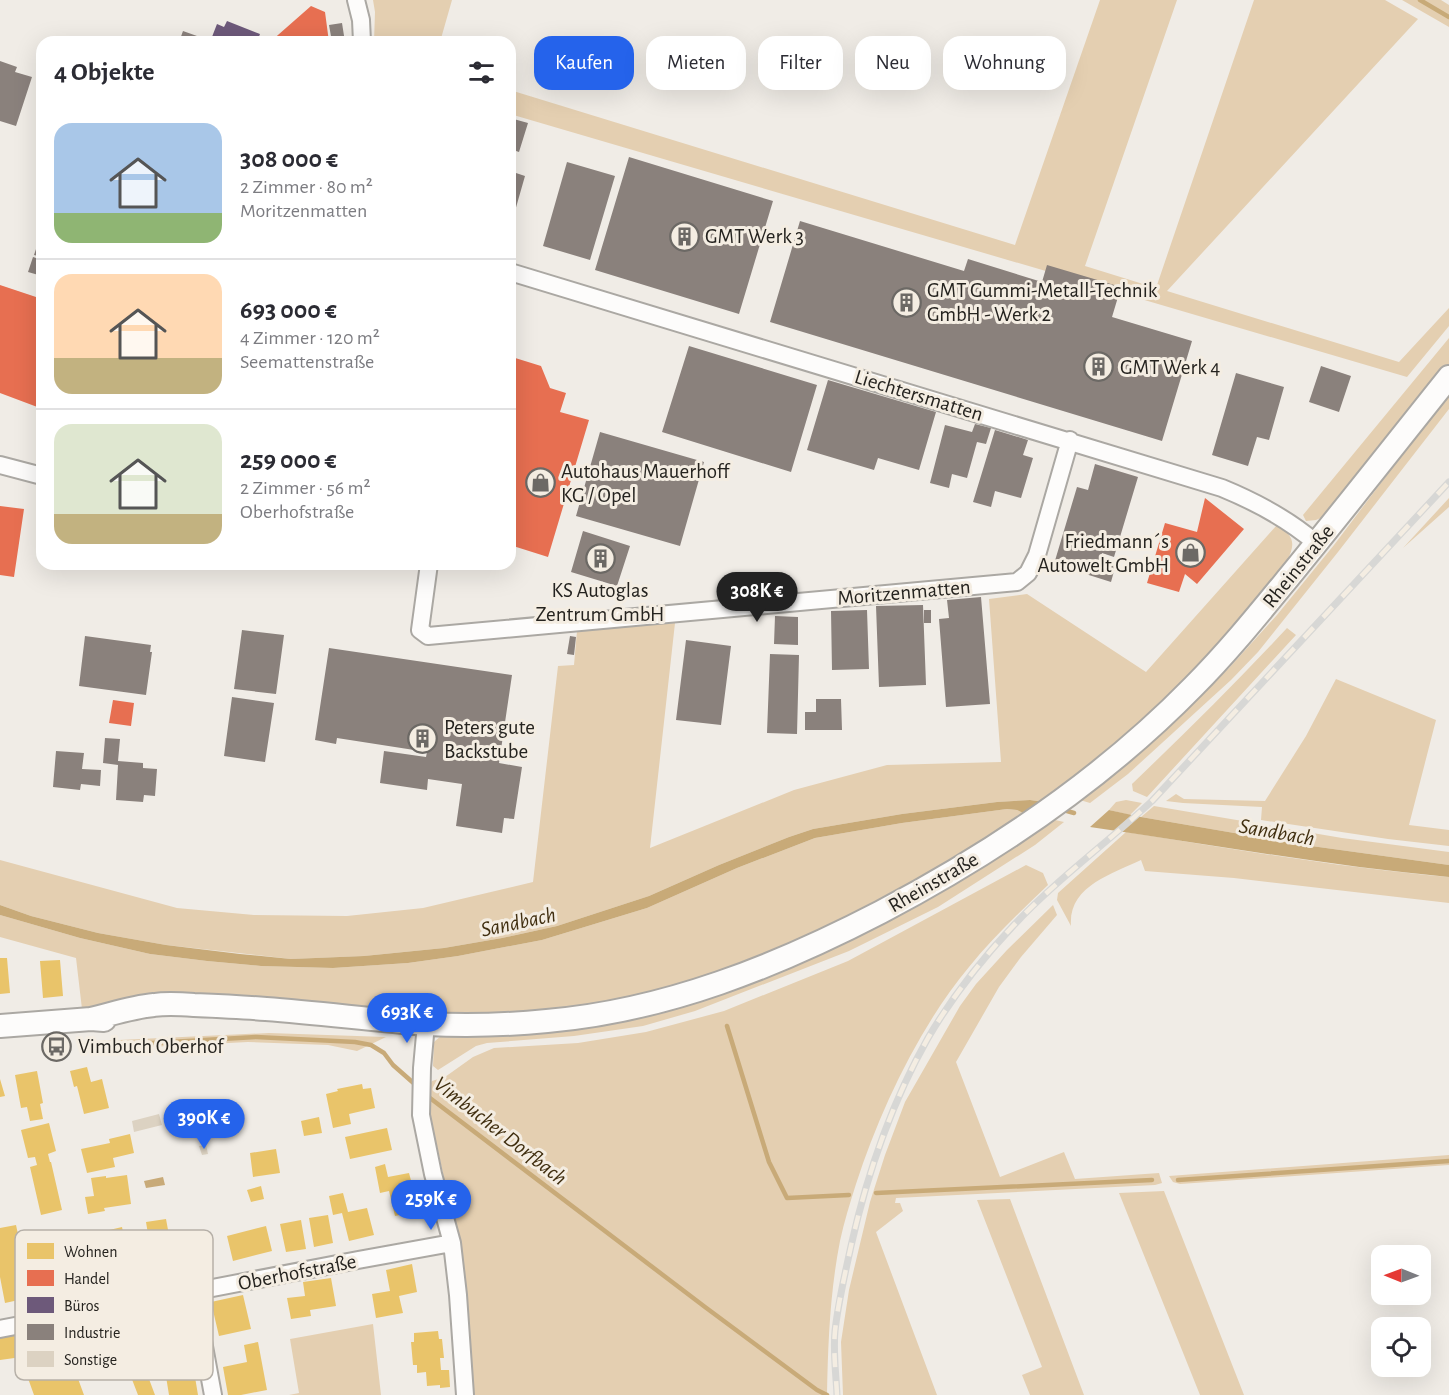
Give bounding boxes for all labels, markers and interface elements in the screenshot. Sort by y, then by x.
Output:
chip: Kaufen [534,36,634,90]
chip: Mieten [646,36,746,90]
chip: Filter [758,36,843,90]
chip: Neu [855,36,931,90]
chip: Wohnung [943,36,1066,90]
icon: filters [465,56,498,89]
text: 4 Objekte [54,59,155,85]
text: 308 000 € [240,146,338,172]
icon: home [102,147,174,219]
text: 2 Zimmer · 80 m² [240,177,373,197]
text: Moritzenmatten [240,201,367,221]
building icon: GMT Werk 3 [668,220,700,252]
place label: GMT Werk 3 [705,226,804,247]
place label: GMT Gummi-Metall-Technik GmbH - Werk 2 [927,280,1158,325]
building icon: GMT Gummi-Metall-Technik GmbH - Werk 2 [890,286,922,318]
text: 693 000 € [240,297,337,323]
icon: home [102,298,174,370]
text: 4 Zimmer · 120 m² [240,328,380,348]
building icon: GMT Werk 4 [1083,351,1115,383]
text: Seemattenstraße [240,352,374,372]
place label: GMT Werk 4 [1120,357,1220,378]
street label: Liechtersmatten [852,366,986,425]
text: 259 000 € [240,447,337,473]
icon: home [102,448,174,520]
place label: Autohaus Mauerhoff KG / Opel [561,461,731,506]
shop icon: Autohaus Mauerhoff KG / Opel [524,467,556,499]
text: 2 Zimmer · 56 m² [240,478,371,498]
text: Oberhofstraße [240,502,354,522]
street label: Rheinstraße [1259,521,1338,612]
place label: Friedmann´s Autowelt GmbH [1038,531,1169,576]
shop icon: Friedmann´s Autowelt GmbH [1174,537,1206,569]
building icon: KS Autoglas Zentrum GmbH [584,543,616,575]
pin: 308K € [708,572,806,623]
street label: Moritzenmatten [837,576,972,609]
place label: KS Autoglas Zentrum GmbH [535,580,665,625]
text: 308K € [731,581,783,601]
place label: Peters gute Backstube [444,717,535,762]
building icon: Peters gute Backstube [407,723,439,755]
water label: Sandbach [1237,815,1316,849]
street label: Rheinstraße [885,848,982,917]
water label: Sandbach [479,903,558,941]
pin: 693K € [358,993,456,1044]
text: 693K € [381,1002,433,1022]
bus stop icon: Vimbuch Oberhof [41,1030,73,1062]
place label: Vimbuch Oberhof [78,1036,225,1057]
water label: Vimbucher Dorfbach [430,1072,571,1189]
pin: 390K € [155,1099,253,1150]
text: 390K € [178,1108,230,1128]
pin: 259K € [382,1180,480,1231]
text: 259K € [405,1189,457,1209]
legend [15,1230,213,1380]
text: Wohnen [64,1244,118,1260]
north arrow [1371,1245,1431,1305]
map controls [1371,1245,1431,1377]
street label: Oberhofstraße [236,1251,358,1294]
text: Handel [64,1271,110,1287]
text: Büros [64,1298,100,1314]
button: locate [1371,1317,1431,1377]
text: Industrie [64,1325,120,1341]
text: Sonstige [64,1352,117,1368]

